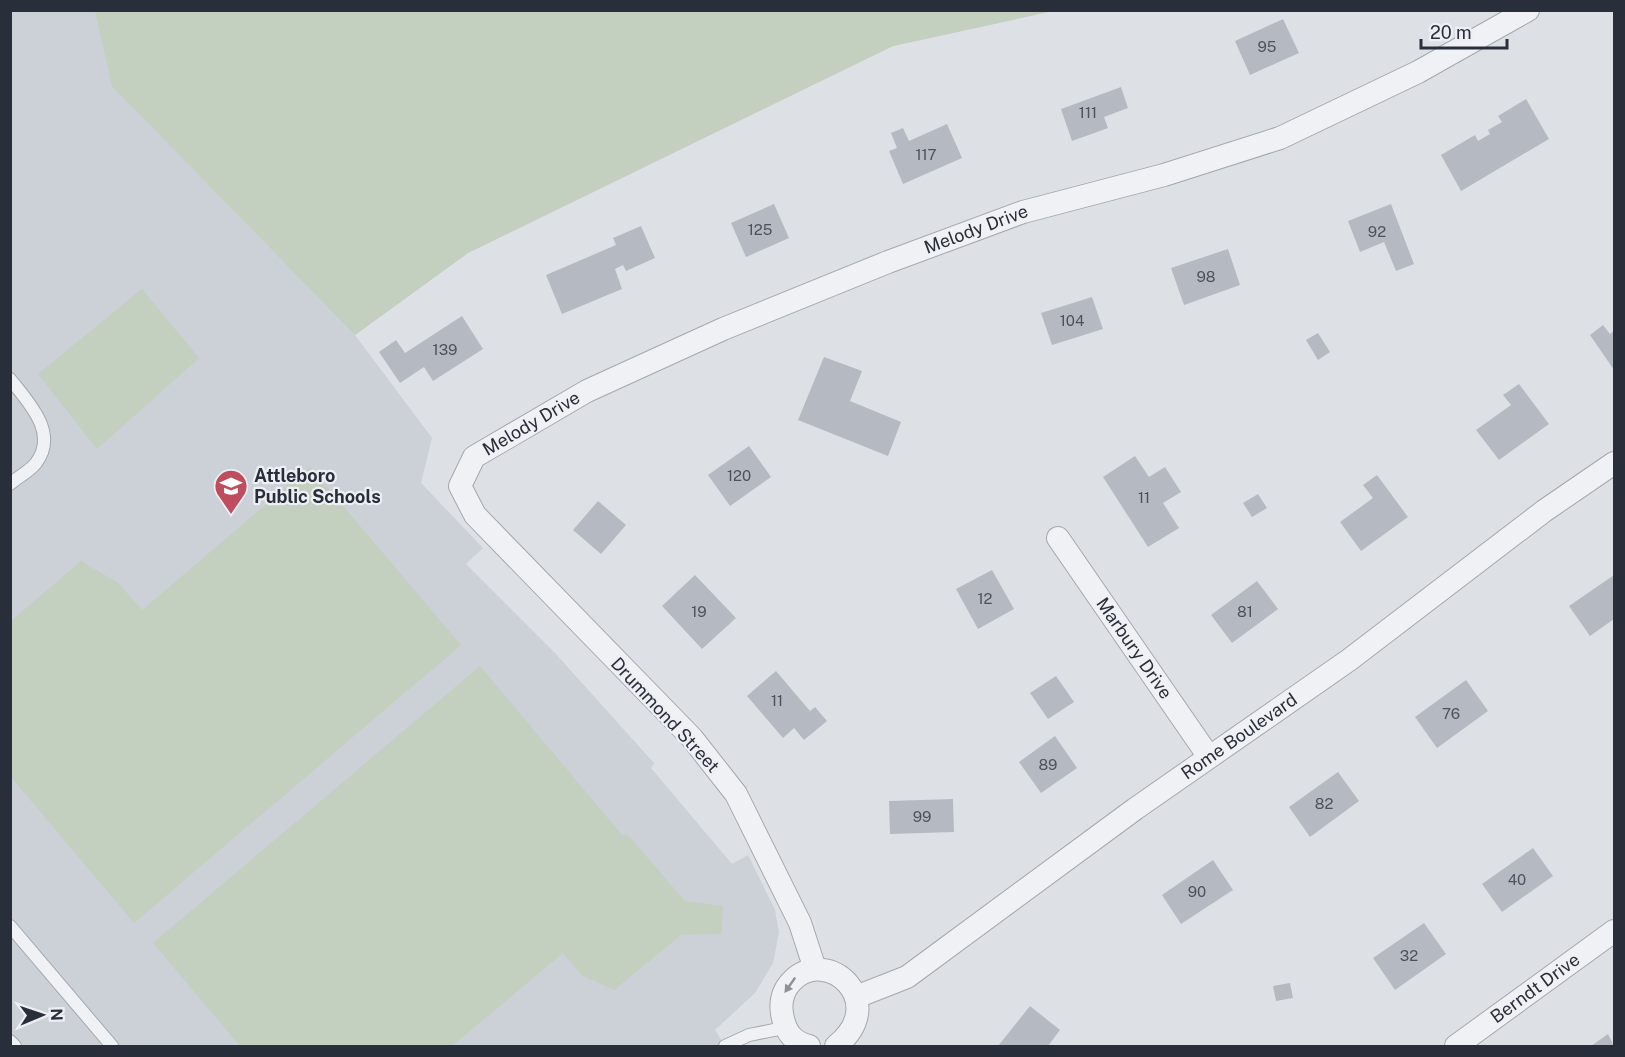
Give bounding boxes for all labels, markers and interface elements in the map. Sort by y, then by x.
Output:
scale bar [1421,12,1506,50]
text: 20 m [1430,22,1472,43]
house number: 95 [1258,38,1276,55]
house number: 111 [1079,104,1097,121]
house number: 117 [915,146,937,163]
street label: Melody Drive [921,200,1031,258]
house number: 125 [748,221,772,238]
house number: 92 [1368,223,1386,240]
house number: 98 [1197,268,1215,285]
house number: 104 [1060,312,1084,329]
house number: 139 [433,341,457,358]
street label: Melody Drive [479,387,583,460]
place label: Attleboro Public Schools [254,465,381,507]
house number: 120 [727,467,751,484]
school or university icon: Attleboro Public Schools [213,468,249,515]
house number: 11 [1138,489,1150,506]
house number: 12 [977,590,993,607]
street label: Marbury Drive [1092,593,1177,703]
house number: 19 [691,603,707,620]
house number: 81 [1237,603,1253,620]
street label: Drummond Street [607,653,724,776]
street label: Rome Boulevard [1177,688,1301,784]
house number: 11 [771,692,783,709]
house number: 76 [1442,705,1460,722]
house number: 89 [1039,756,1057,773]
house number: 82 [1315,795,1333,812]
house number: 99 [913,808,931,825]
house number: 40 [1508,871,1526,888]
house number: 90 [1188,883,1206,900]
house number: 32 [1400,947,1418,964]
street label: Berndt Drive [1486,949,1584,1027]
one-way arrow [784,977,796,993]
north arrow [12,985,72,1045]
text: N [47,1008,66,1021]

